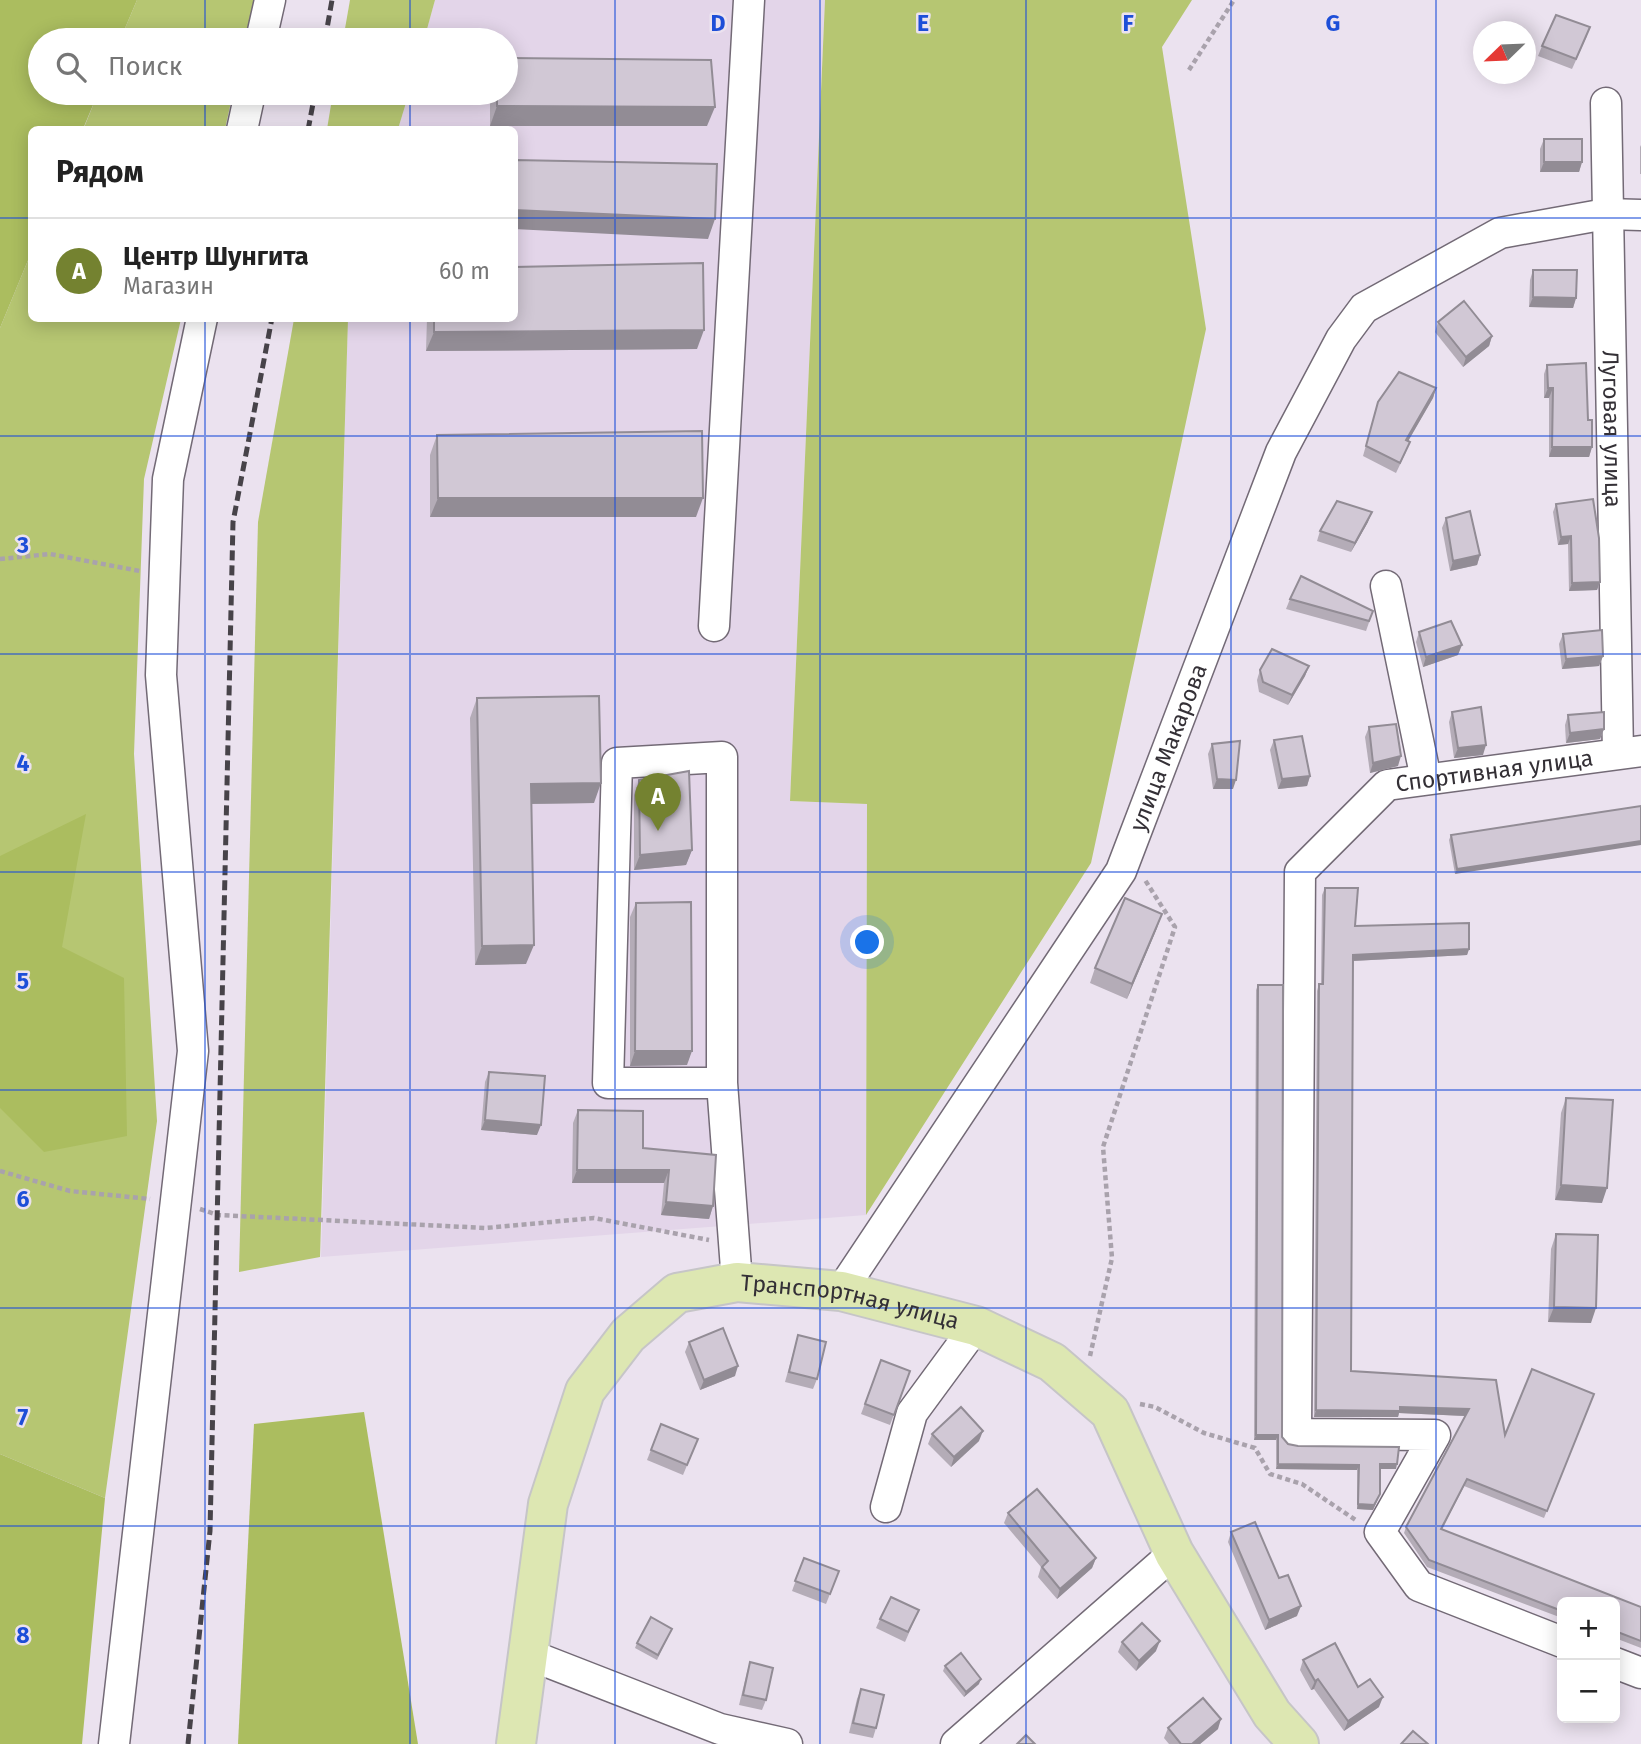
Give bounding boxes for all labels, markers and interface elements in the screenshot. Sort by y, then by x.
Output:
text: D [711,9,726,37]
text: E [917,9,929,37]
text: F [1122,9,1134,37]
text: G [1326,9,1340,37]
north arrow [1473,21,1536,84]
search box [28,28,518,105]
icon: search [52,48,90,86]
text: Поиск [108,51,182,82]
text: Рядом [56,154,144,190]
text: Центр Шунгита [123,241,309,272]
text: A [72,257,86,285]
text: 60 m [439,257,490,285]
text: Магазин [123,272,214,300]
street label: Луговая улица [1597,350,1627,508]
text: 3 [16,531,29,559]
street label: улица Макарова [1123,660,1213,835]
street label: Спортивная улица [1394,744,1595,798]
text: 4 [17,749,30,777]
pin: A [635,773,681,831]
your location [850,925,884,959]
text: 5 [17,967,29,995]
text: 6 [17,1185,30,1213]
street label: Транспортная улица [740,1268,962,1335]
text: 7 [18,1403,29,1431]
map controls [1557,1597,1620,1723]
button: + [1557,1597,1620,1660]
text: 8 [16,1621,30,1649]
button: − [1557,1660,1620,1723]

